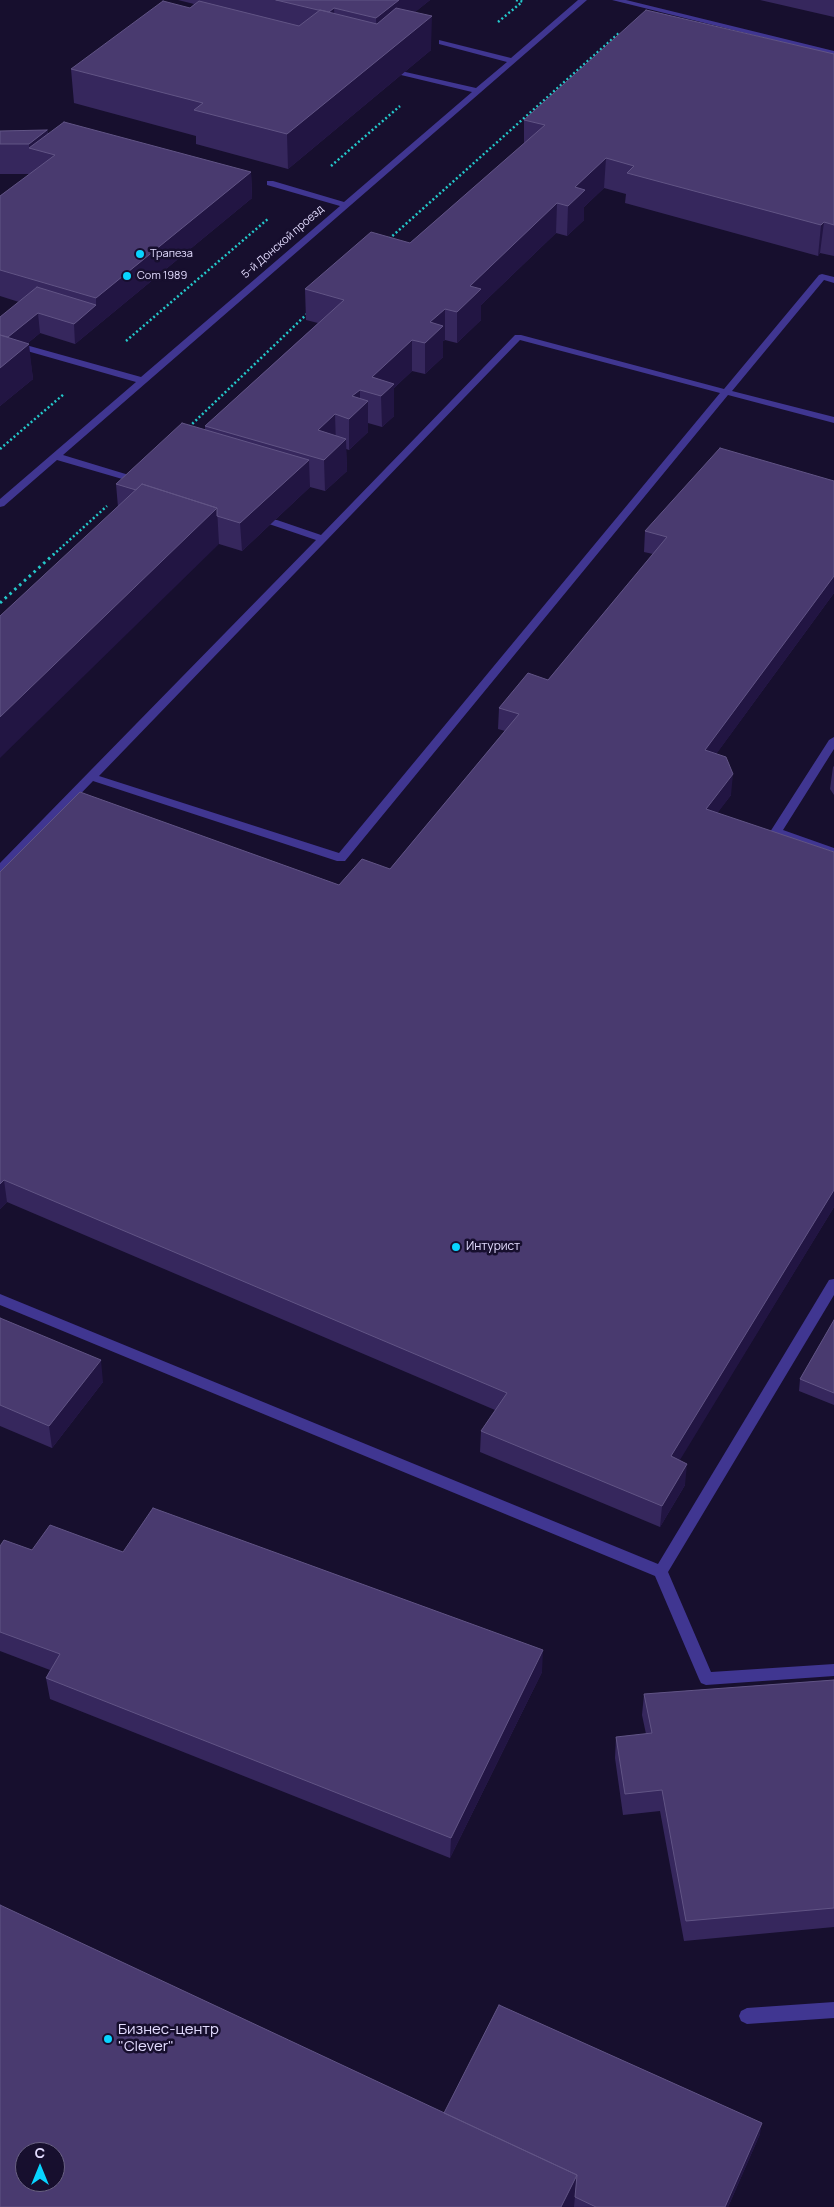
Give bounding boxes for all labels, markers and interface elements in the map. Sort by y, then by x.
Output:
street label: 5-й Донской проезд [239,203,327,281]
place label: Трапеза [150,247,193,261]
marker: Трапеза [134,248,146,260]
place label: Com 1989 [137,269,187,283]
marker: Com 1989 [121,270,133,282]
place label: Интурист [466,1240,520,1254]
marker: Интурист [450,1241,462,1253]
place label: Бизнес-центр "Clever" [118,2021,219,2056]
marker: Бизнес-центр "Clever" [102,2033,114,2045]
north arrow [15,2142,65,2192]
text: С [35,2143,45,2162]

